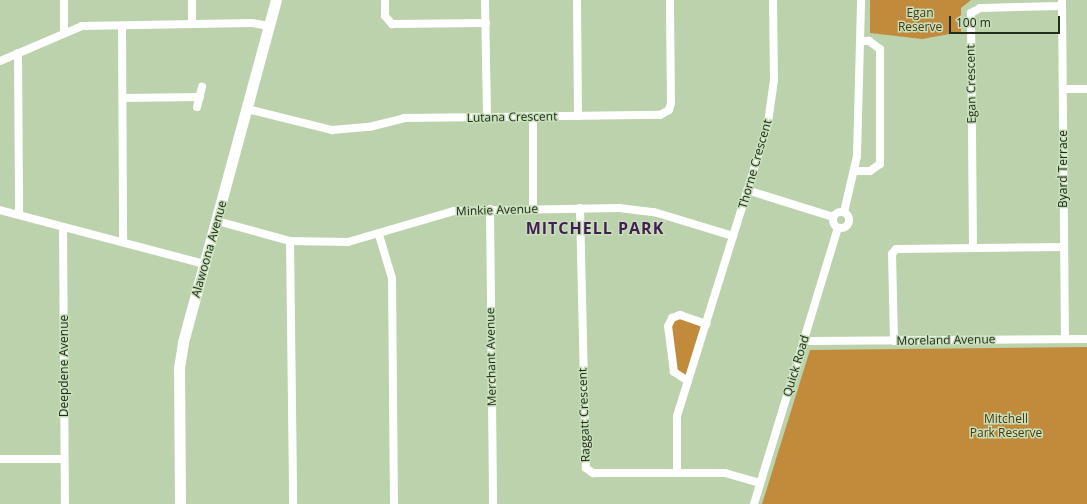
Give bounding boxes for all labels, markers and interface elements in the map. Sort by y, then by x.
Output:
park label: Egan Reserve [898,6,942,34]
scale bar [951,8,1062,34]
text: 100 m [956,14,991,31]
street label: Egan Crescent [963,44,979,124]
street label: Lutana Crescent [467,109,557,125]
street label: Thorne Crescent [735,118,775,210]
street label: Byard Terrace [1056,130,1070,208]
street label: Alawoona Avenue [188,199,230,299]
street label: Minkie Avenue [456,201,538,219]
district label: MITCHELL PARK [526,218,664,238]
street label: Merchant Avenue [483,308,499,406]
street label: Deepdene Avenue [57,315,71,417]
street label: Moreland Avenue [896,332,996,348]
street label: Quick Road [780,334,812,398]
street label: Raggatt Crescent [575,368,593,462]
park label: Mitchell Park Reserve [970,412,1042,440]

